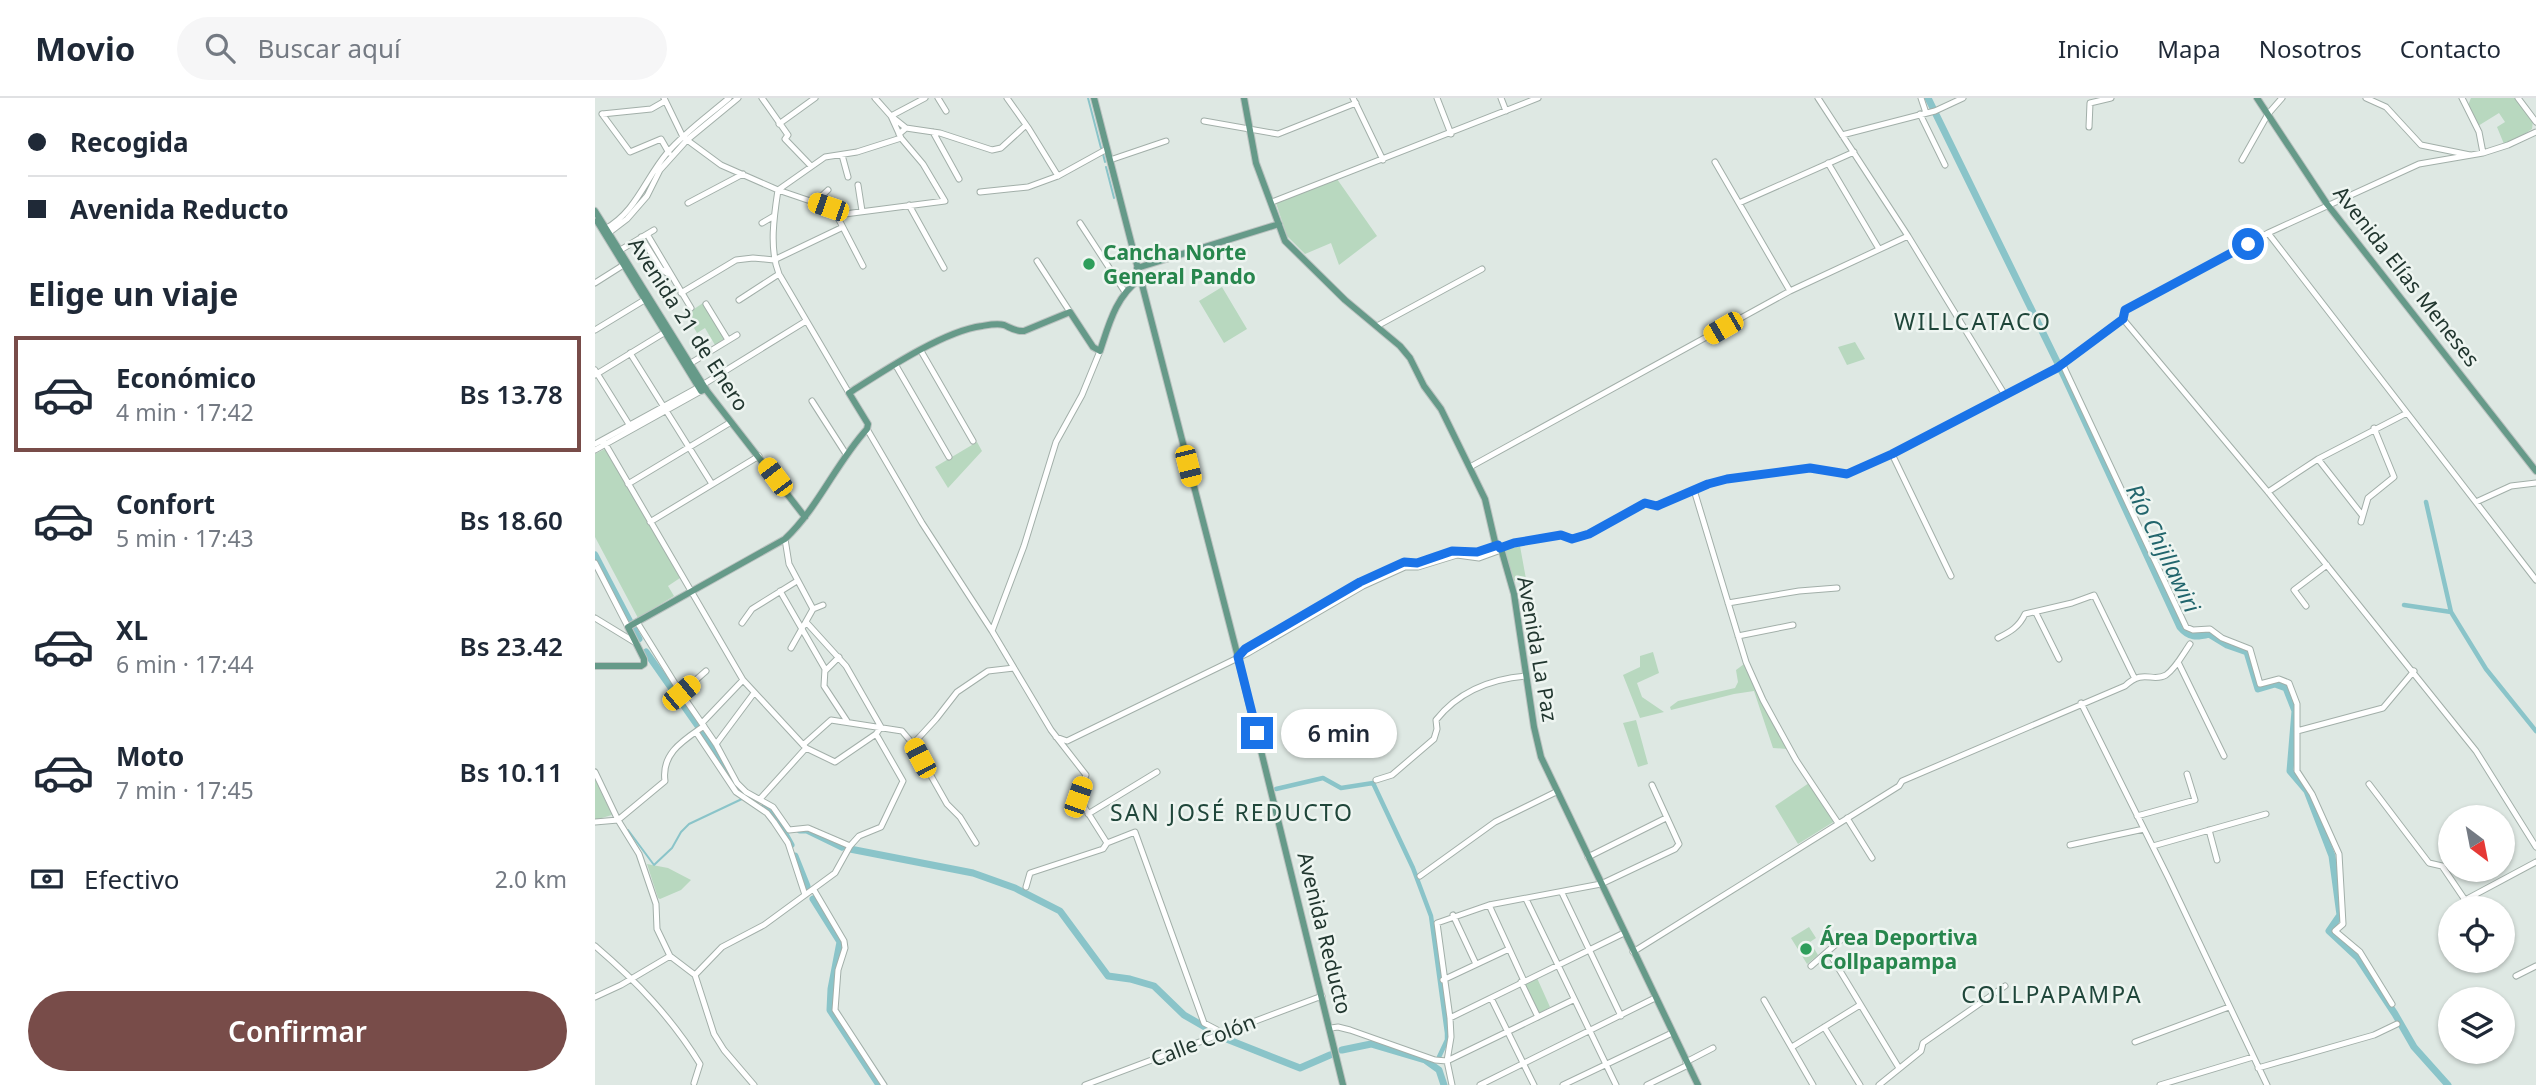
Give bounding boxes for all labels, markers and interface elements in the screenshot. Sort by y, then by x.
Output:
search box [177,17,667,80]
text: Movio [35,26,135,71]
icon: search [201,29,239,67]
text: Buscar aquí [257,30,401,66]
text: Inicio [2058,32,2119,65]
text: Mapa [2157,32,2221,65]
text: Nosotros [2259,32,2362,65]
text: Contacto [2400,32,2501,65]
text: Recogida [70,124,188,160]
street label: Avenida Elías Meneses [2328,180,2486,372]
car [805,190,852,224]
text: Avenida Reducto [70,191,289,227]
route start [2232,228,2264,260]
street label: Avenida 21 de Enero [622,232,756,416]
place label: Cancha Norte General Pando [1103,238,1256,290]
marker: Cancha Norte General Pando [1081,256,1097,272]
text: Elige un viaje [28,272,238,315]
district label: WILLCATACO [1894,305,2052,337]
car [1700,308,1747,348]
text: Económico [116,360,256,396]
icon: car [32,363,95,426]
text: Bs 13.78 [460,376,563,412]
text: 4 min · 17:42 [116,396,254,428]
car [1173,443,1204,489]
car [754,454,797,500]
water label: Río Chijllawiri [2119,478,2209,619]
text: Confort [116,486,215,522]
icon: car [32,489,95,552]
text: Bs 18.60 [460,502,563,538]
text: 5 min · 17:43 [116,522,254,554]
street label: Avenida La Paz [1511,574,1565,724]
text: XL [116,612,148,648]
icon: car [32,615,95,678]
text: Bs 23.42 [460,628,563,664]
text: 6 min · 17:44 [116,648,254,680]
car [659,671,704,715]
callout: 6 min [1281,708,1397,758]
route end [1241,717,1273,749]
text: 6 min [1308,717,1370,749]
car [901,735,940,781]
text: Moto [116,738,184,774]
icon: car [32,741,95,804]
text: Bs 10.11 [460,754,563,790]
text: 7 min · 17:45 [116,774,254,806]
car [1062,774,1095,820]
district label: SAN JOSÉ REDUCTO [1110,796,1354,828]
north arrow [2438,805,2515,882]
map controls [2438,805,2515,1064]
street label: Avenida Reducto [1291,849,1359,1017]
icon: cash [28,860,66,898]
text: Efectivo [84,861,180,897]
text: 2.0 km [495,863,567,895]
button: locate [2438,896,2515,973]
place label: Área Deportiva Collpapampa [1820,923,1978,975]
marker: Área Deportiva Collpapampa [1798,941,1814,957]
district label: COLLPAPAMPA [1961,978,2143,1010]
button: layers [2438,987,2515,1064]
button: Confirmar [28,991,567,1071]
street label: Calle Colón [1147,1007,1259,1073]

